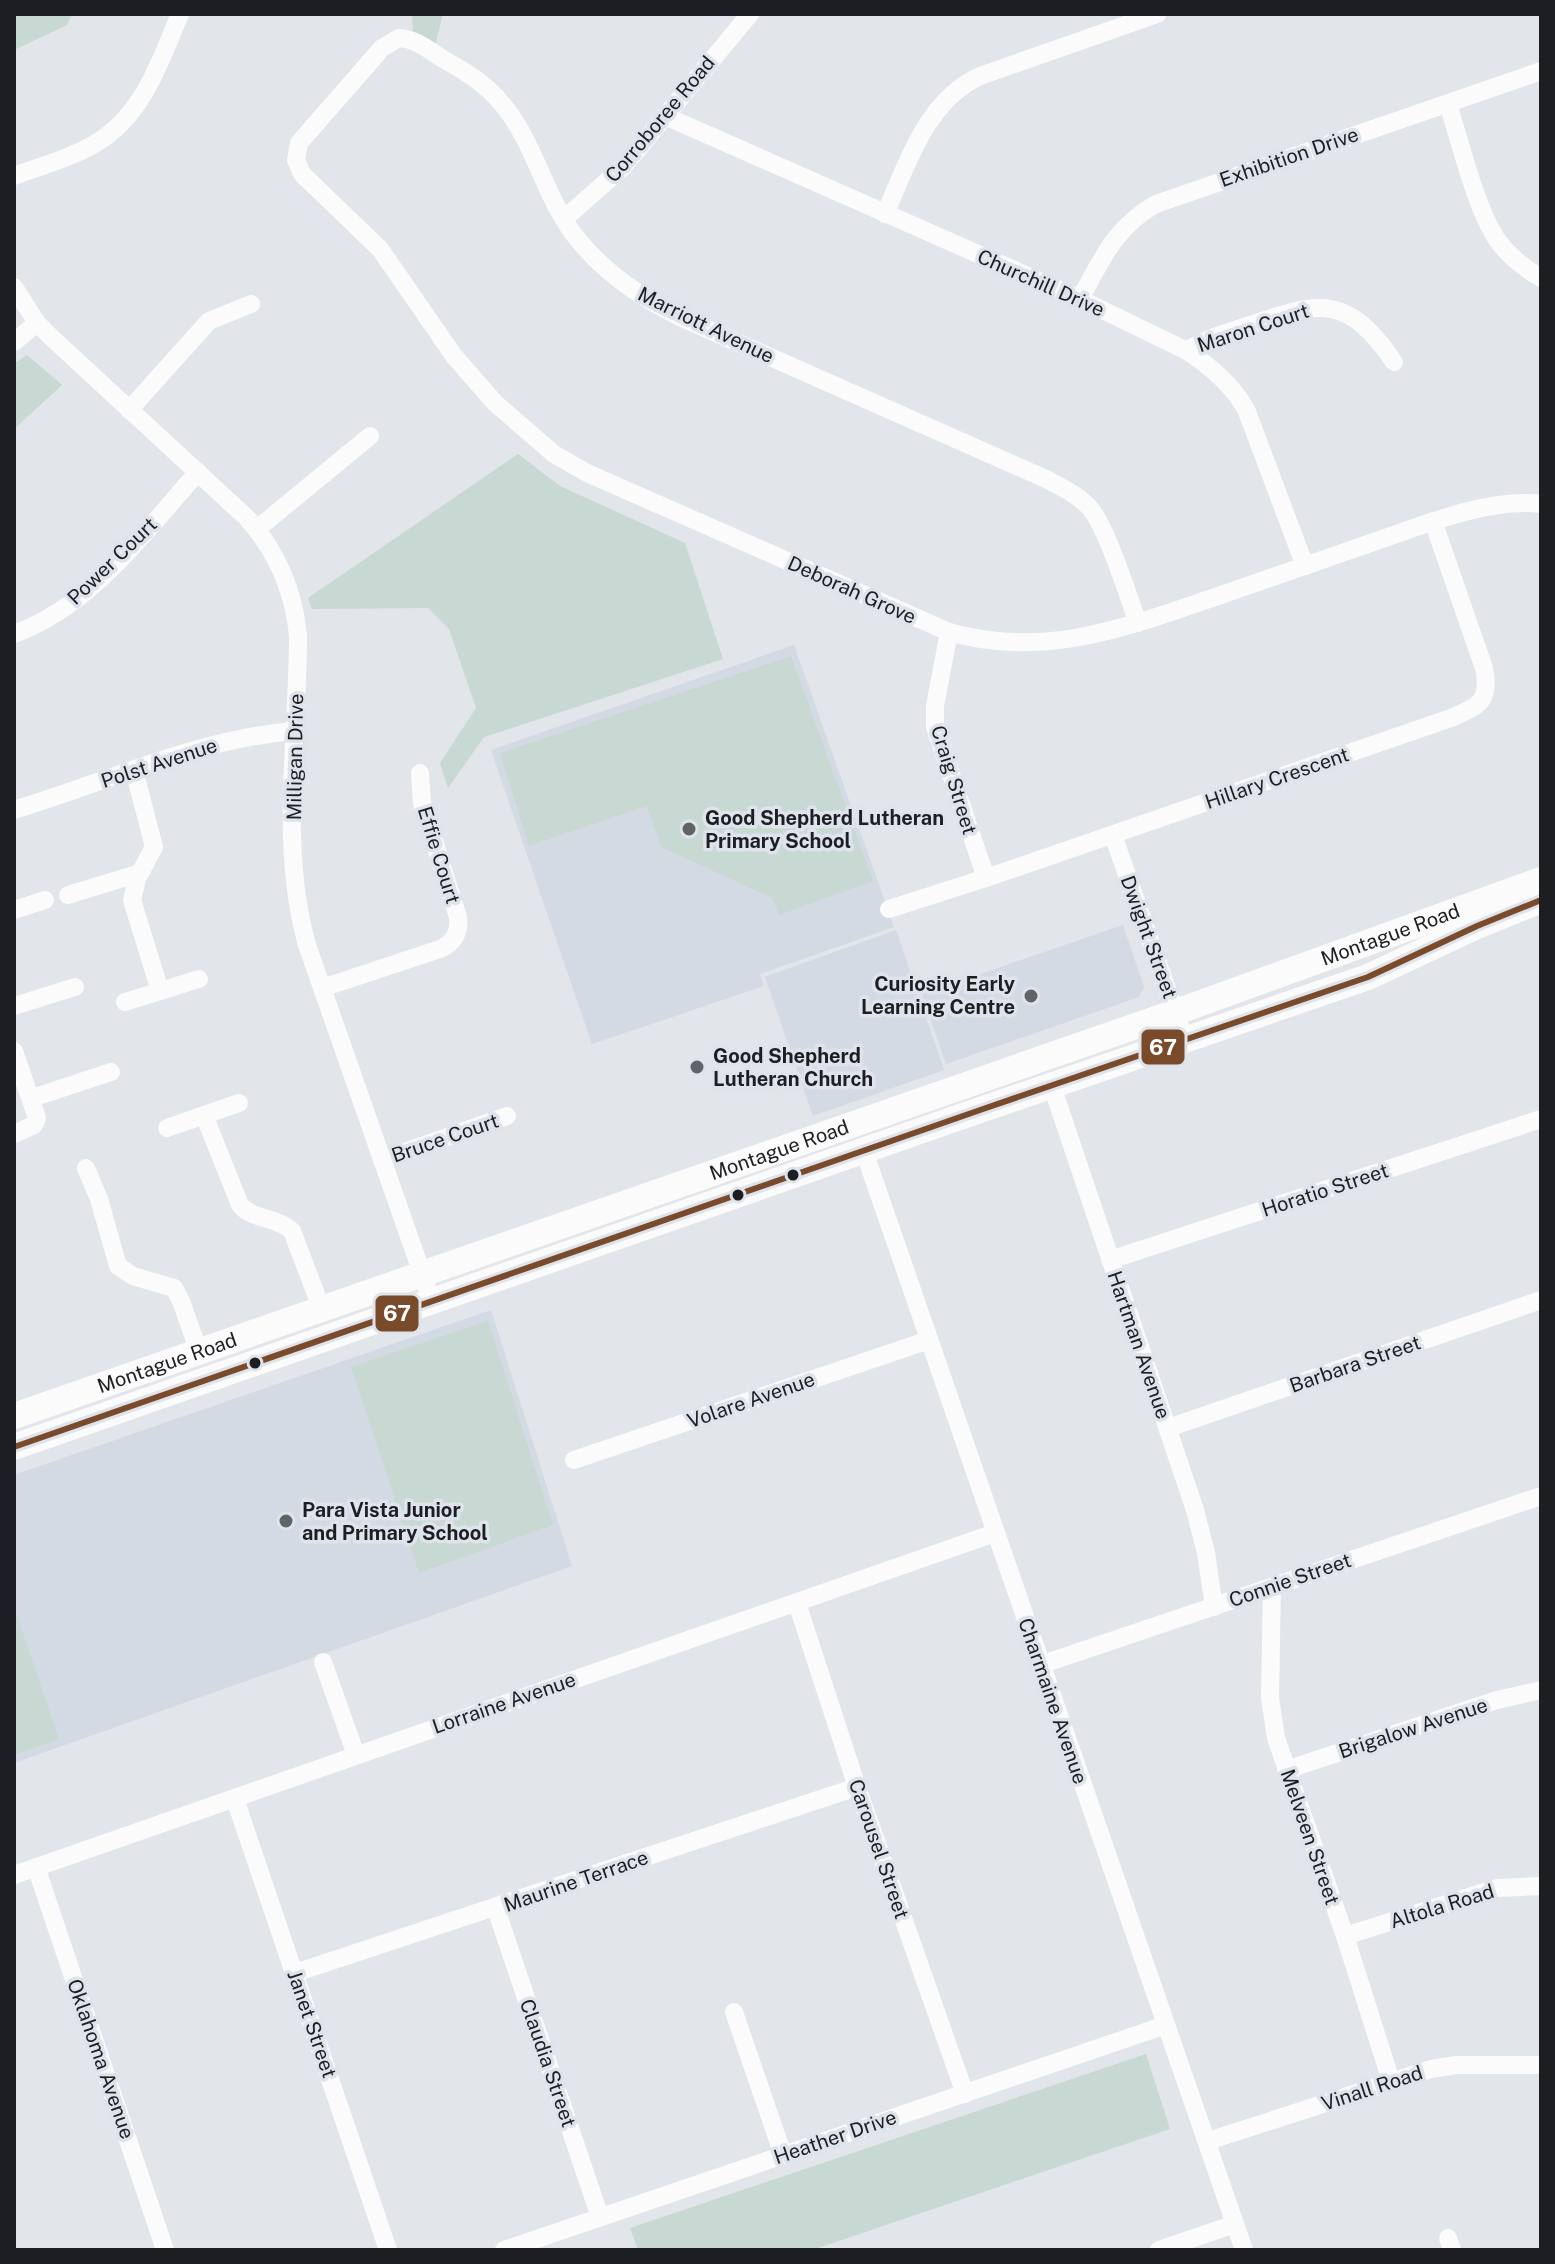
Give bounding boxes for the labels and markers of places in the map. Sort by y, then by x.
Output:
place label: Good Shepherd Lutheran Primary School [705,806,944,853]
marker: Good Shepherd Lutheran Primary School [680,820,698,838]
place label: Curiosity Early Learning Centre [861,972,1015,1019]
marker: Curiosity Early Learning Centre [1022,987,1040,1005]
place label: Good Shepherd Lutheran Church [713,1044,873,1091]
marker: Good Shepherd Lutheran Church [688,1058,706,1076]
unlabelled marker [785,1167,801,1183]
unlabelled marker [730,1187,746,1203]
unlabelled marker [247,1355,263,1371]
place label: Para Vista Junior and Primary School [302,1498,488,1545]
marker: Para Vista Junior and Primary School [277,1512,295,1530]

